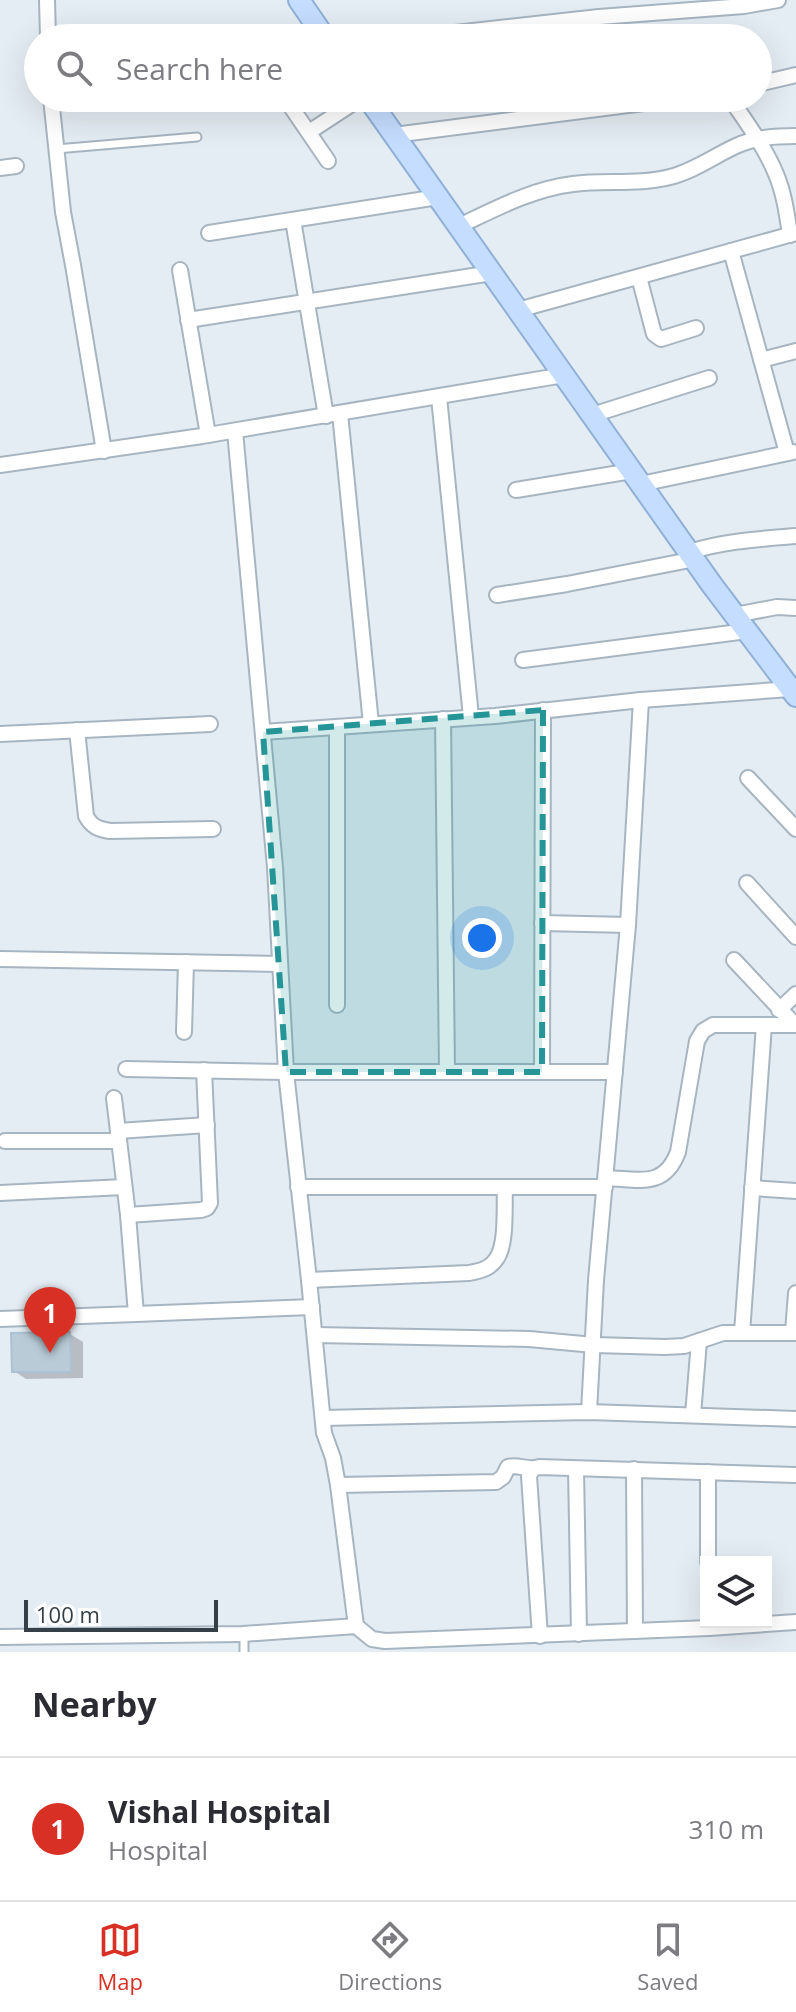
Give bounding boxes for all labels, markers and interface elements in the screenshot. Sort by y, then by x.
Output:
search box [24,24,772,112]
icon: search [52,46,96,90]
text: Search here [116,48,283,89]
your location [462,918,502,958]
pin: 1 [24,1287,76,1353]
map controls [700,1556,772,1628]
button: layers [700,1556,772,1628]
scale bar [24,1596,218,1632]
text: 100 m [36,1599,100,1629]
text: Nearby [32,1681,157,1727]
text: Vishal Hospital [108,1791,331,1832]
text: 1 [51,1811,65,1847]
text: 310 m [689,1811,764,1847]
text: Hospital [108,1832,208,1868]
tab: Map [98,1918,143,1996]
tab: Directions [338,1918,442,1996]
tab: Saved [637,1918,698,1996]

